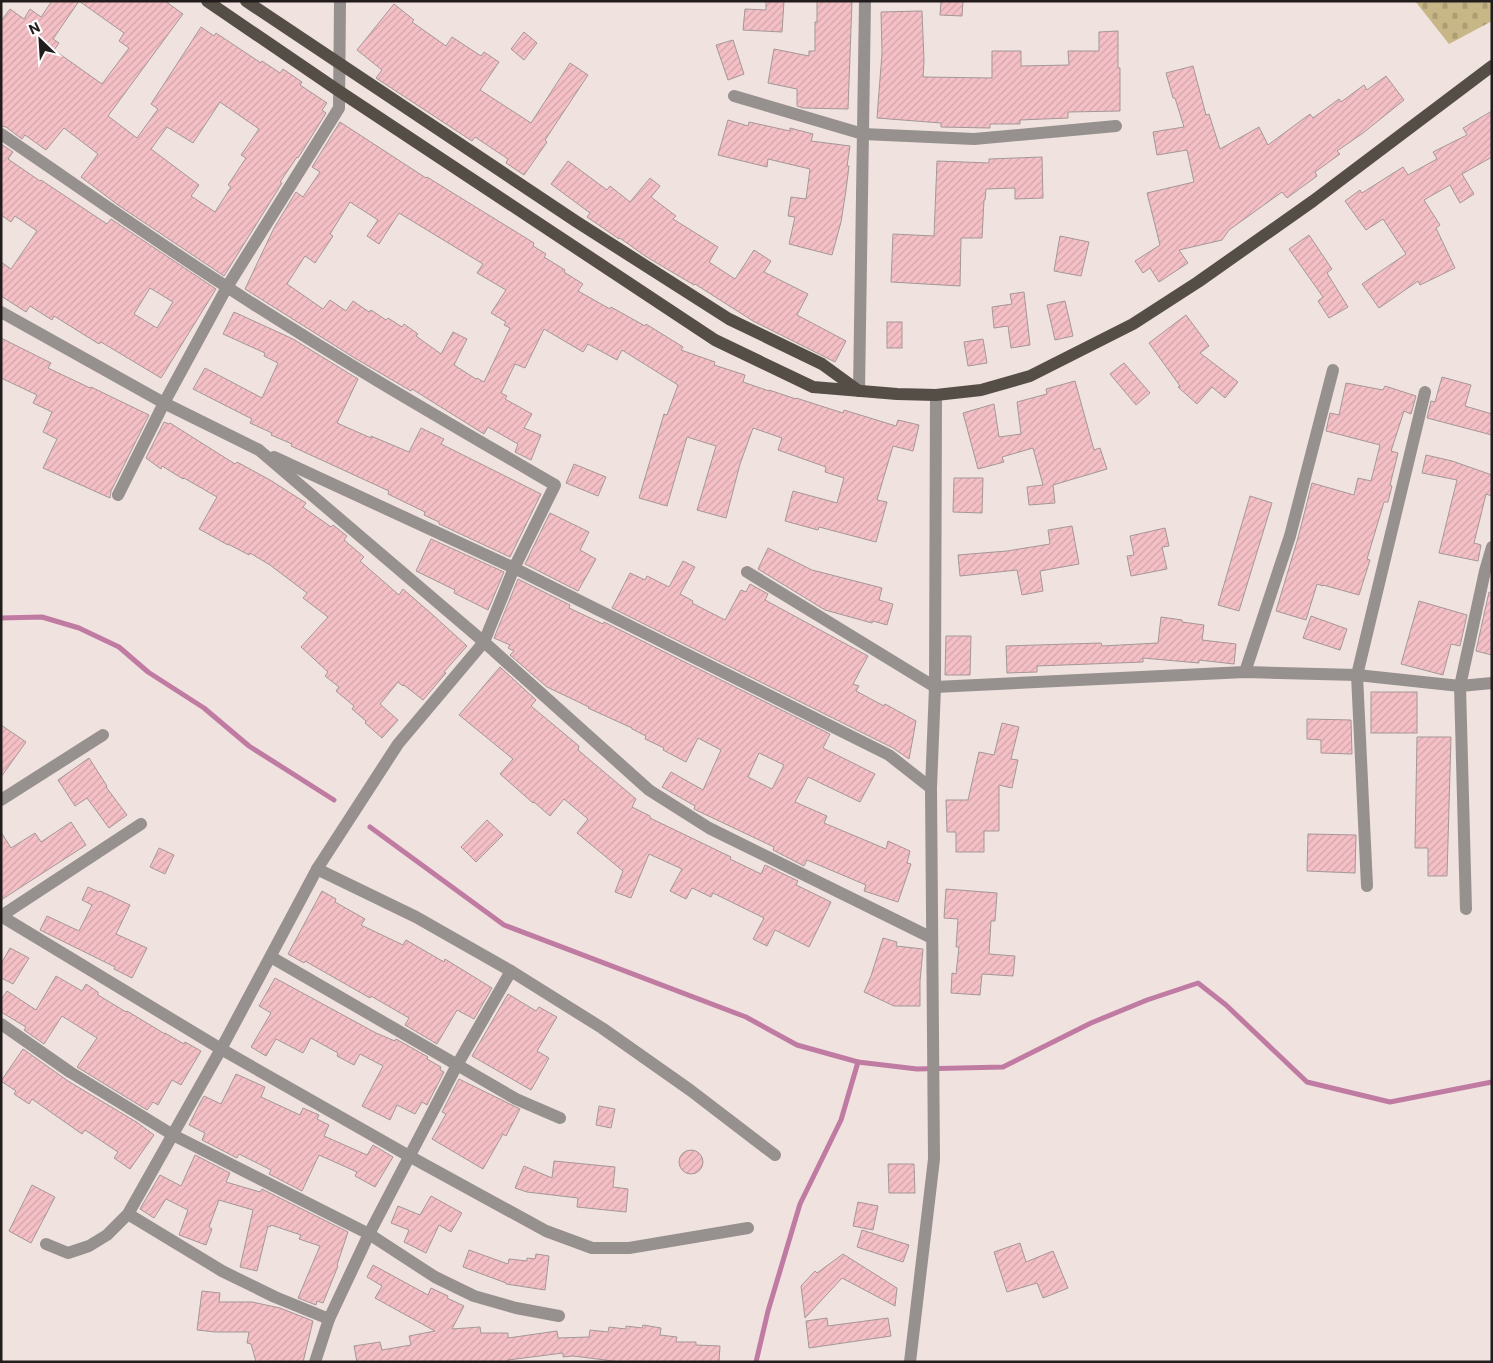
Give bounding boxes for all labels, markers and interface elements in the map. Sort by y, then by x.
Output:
north arrow [15,15,65,65]
text: N [26,18,43,38]

